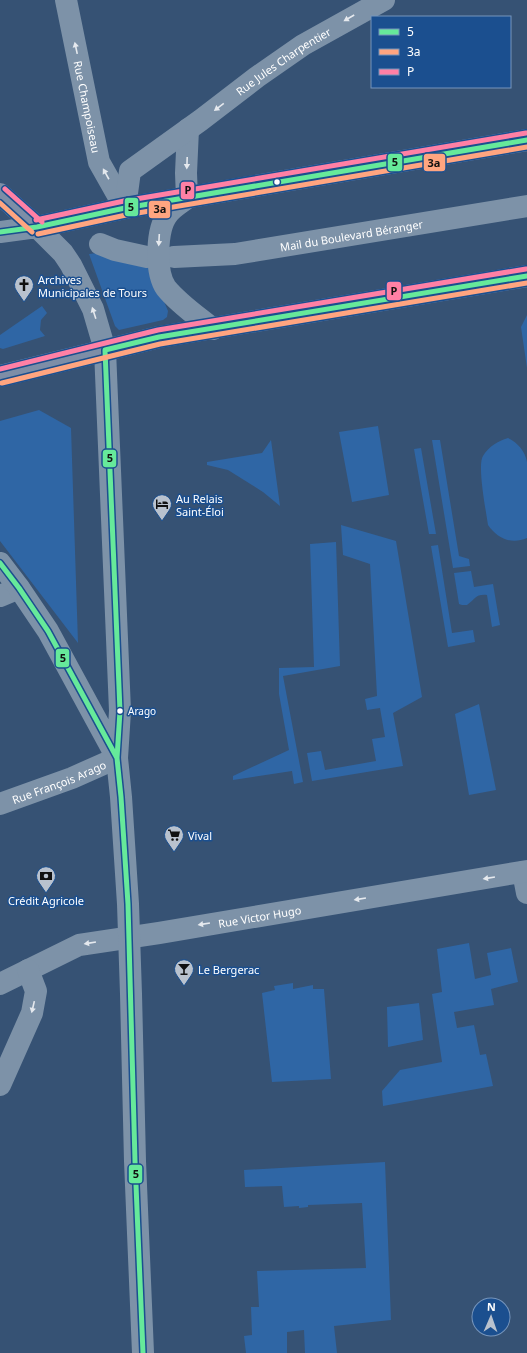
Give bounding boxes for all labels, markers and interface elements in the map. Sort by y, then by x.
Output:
one-way arrow [343,15,355,22]
legend [371,16,511,88]
street label: Rue Jules Charpentier [232,23,334,98]
text: 5 [407,23,414,40]
one-way arrow [72,42,78,54]
text: 3a [407,43,421,60]
street label: Rue Champoiseau [71,59,104,154]
text: P [407,63,414,80]
one-way arrow [213,103,224,111]
line badge: 5 [387,153,403,172]
line badge: 3a [423,153,446,172]
text: 5 [392,154,398,169]
text: 3a [428,155,440,170]
one-way arrow [183,157,190,169]
one-way arrow [103,168,109,180]
unlabelled marker [272,177,282,187]
line badge: P [180,181,195,200]
text: P [185,182,192,197]
line badge: 5 [124,197,139,217]
text: 5 [128,199,134,214]
line badge: 3a [148,200,171,219]
text: 3a [154,201,166,216]
street label: Mail du Boulevard Béranger [279,216,424,254]
one-way arrow [156,234,162,247]
place label: Archives Municipales de Tours [38,272,147,300]
church icon: Archives Municipales de Tours [13,274,35,302]
line badge: P [386,281,402,301]
text: P [391,283,398,298]
one-way arrow [91,306,97,318]
line badge: 5 [102,449,117,468]
text: 5 [107,450,113,465]
place label: Au Relais Saint-Éloi [176,491,224,519]
hotel icon: Au Relais Saint-Éloi [151,493,173,521]
line badge: 5 [55,648,70,668]
text: 5 [60,650,66,665]
place label: Arago [128,704,156,718]
marker: Arago [115,706,125,716]
street label: Rue François Arago [10,756,109,807]
supermarket icon: Vival [163,824,185,852]
place label: Vival [188,828,212,843]
bank icon: Crédit Agricole [35,865,57,893]
one-way arrow [482,875,495,881]
place label: Crédit Agricole [8,893,84,908]
one-way arrow [354,896,366,902]
street label: Rue Victor Hugo [217,902,303,930]
one-way arrow [198,921,210,927]
one-way arrow [84,940,96,946]
bar icon: Le Bergerac [173,958,195,986]
place label: Le Bergerac [198,962,259,977]
one-way arrow [29,1001,35,1013]
line badge: 5 [128,1164,143,1184]
text: 5 [133,1166,139,1181]
north arrow [471,1297,511,1337]
text: N [487,1299,496,1314]

